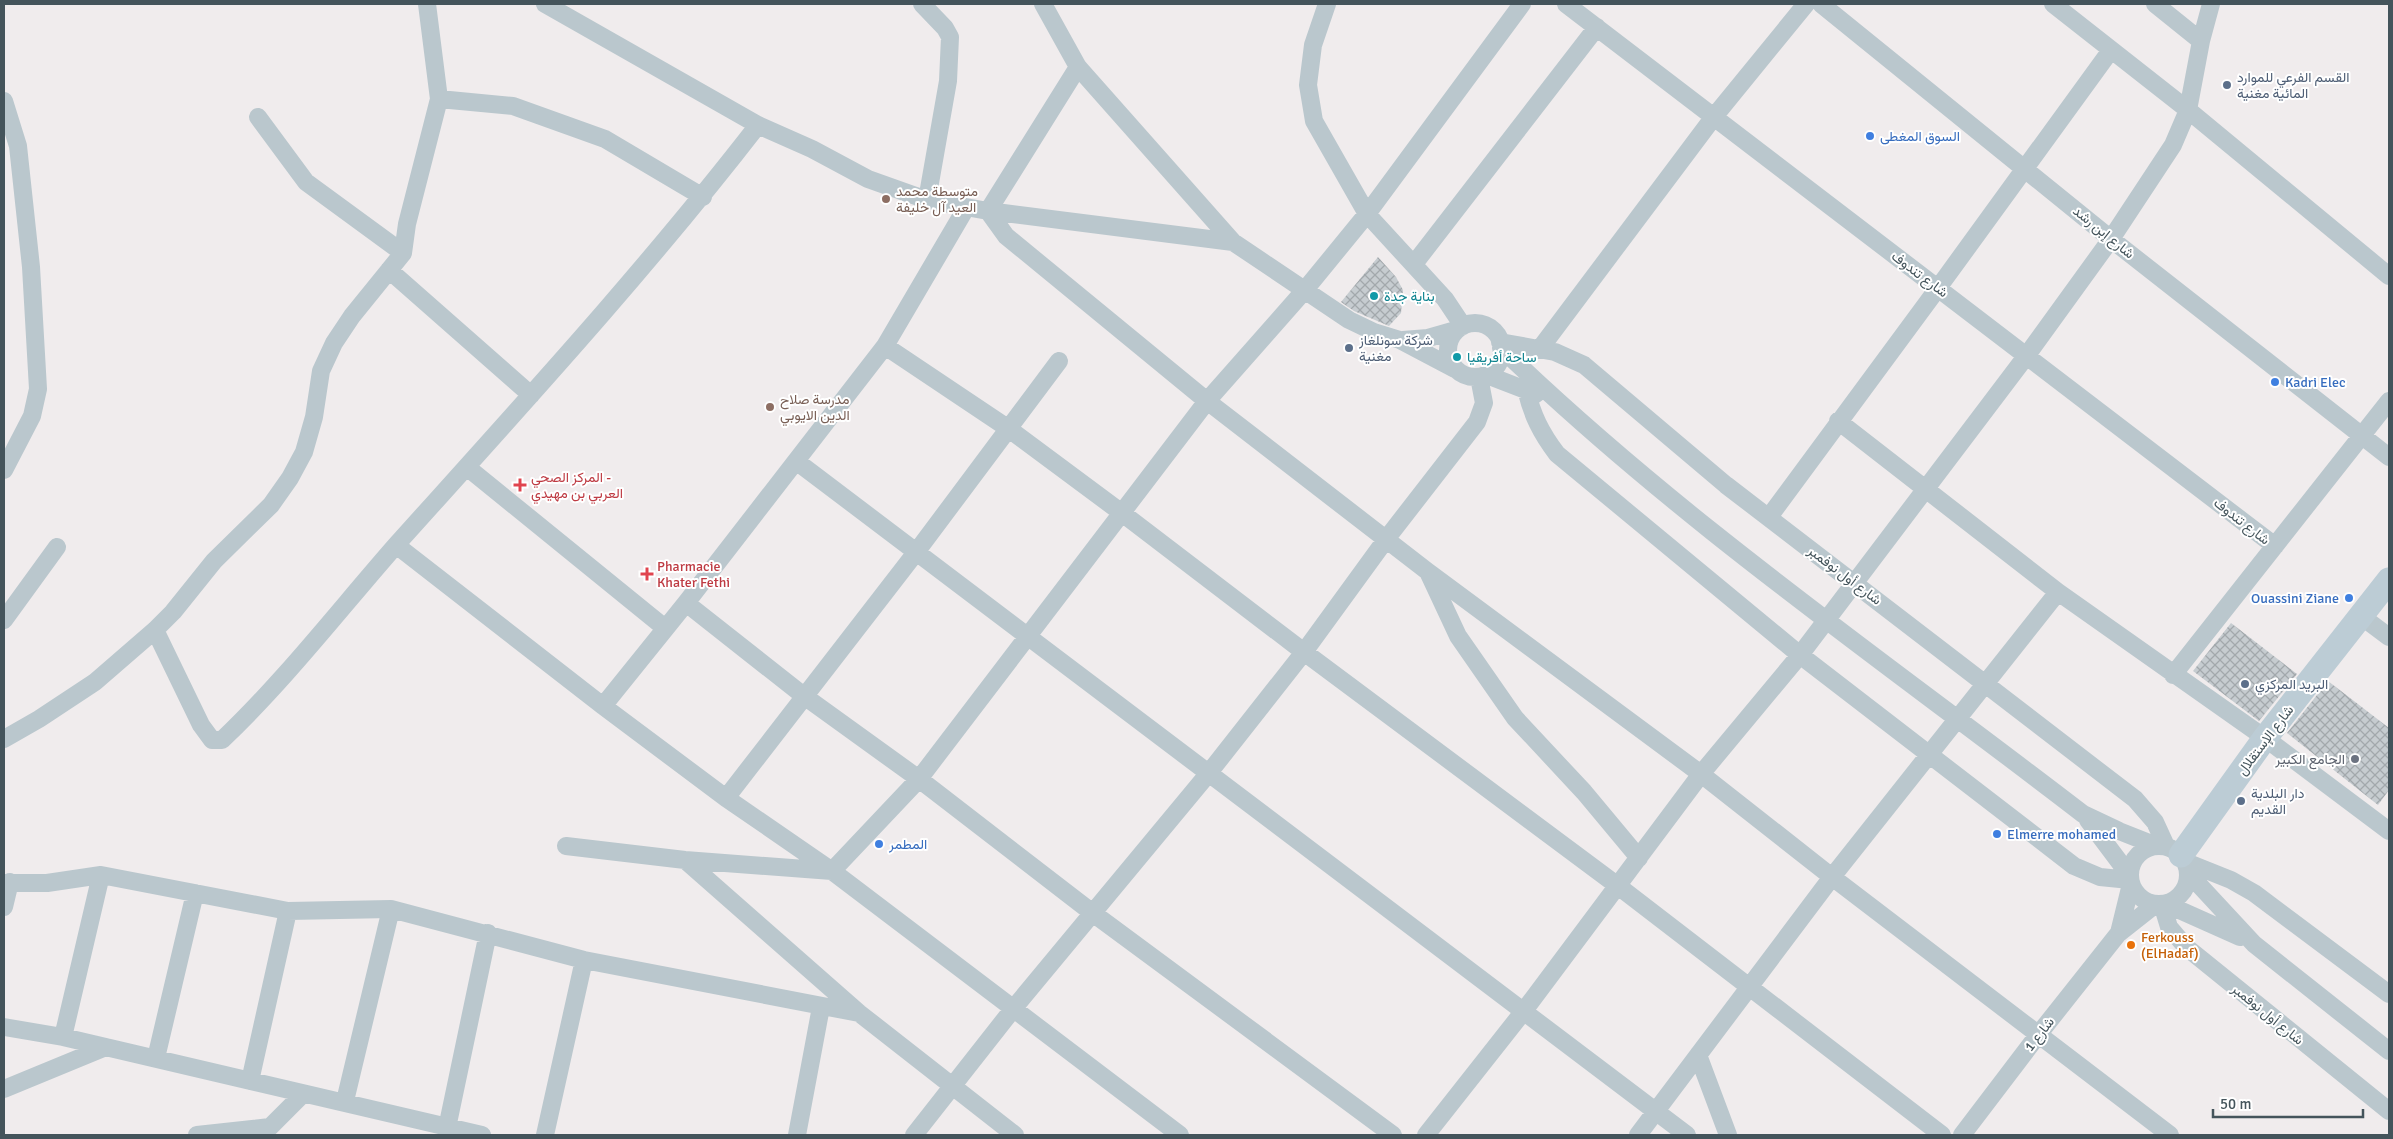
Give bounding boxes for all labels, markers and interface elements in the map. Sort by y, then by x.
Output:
place label: القسم الفرعي للموارد المائية مغنية [2237,69,2349,102]
marker: القسم الفرعي للموارد المائية مغنية [2221,79,2233,91]
place label: السوق المغطى [1880,128,1960,145]
marker: السوق المغطى [1864,130,1876,142]
place label: متوسطة محمد العيد آل خليفة [896,183,978,217]
marker: متوسطة محمد العيد آل خليفة [880,193,892,205]
street label: شارع إبن رشد [2068,203,2138,264]
street label: شارع تندوف [1887,248,1951,303]
place label: بناية جدة [1384,288,1435,305]
marker: بناية جدة [1368,290,1380,302]
place label: شركة سونلغاز مغنية [1358,332,1433,365]
marker: شركة سونلغاز مغنية [1343,342,1355,354]
place label: ساحة أفريقيا [1467,349,1537,366]
marker: ساحة أفريقيا [1451,351,1463,363]
place label: Kadri Elec [2285,374,2346,391]
marker: Kadri Elec [2269,376,2281,388]
place label: مدرسة صلاح الدين الايوبي [780,391,850,427]
marker: مدرسة صلاح الدين الايوبي [764,401,776,413]
place label: المركز الصحي - العربي بن مهيدي [531,469,623,505]
marker: المركز الصحي - العربي بن مهيدي [513,478,527,492]
street label: شارع تندوف [2209,494,2273,550]
street label: شارع أول نوفمبر [1803,542,1885,610]
place label: Pharmacie Khater Fethi [657,558,730,591]
marker: Pharmacie Khater Fethi [641,568,653,580]
place label: Ouassini Ziane [2251,590,2339,607]
marker: Ouassini Ziane [2343,592,2355,604]
place label: البريد المركزي [2255,676,2328,696]
marker: البريد المركزي [2239,678,2251,690]
street label: شارع الإستقلال [2234,702,2299,780]
place label: الجامع الكبير [2274,751,2345,770]
marker: الجامع الكبير [2349,753,2361,765]
place label: دار البلدية القديم [2251,785,2305,818]
marker: دار البلدية القديم [2235,795,2247,807]
place label: Elmerre mohamed [2007,826,2116,843]
marker: Elmerre mohamed [1991,828,2003,840]
place label: المطمر [888,836,927,853]
marker: المطمر [873,838,885,850]
place label: Ferkouss (ElHadaf) [2141,929,2199,962]
marker: Ferkouss (ElHadaf) [2125,939,2137,951]
street label: شارع أول نوفمبر [2226,980,2307,1050]
street label: شارع 1 [2021,1014,2060,1056]
scale bar [2213,1086,2363,1118]
text: 50 m [2220,1095,2251,1113]

